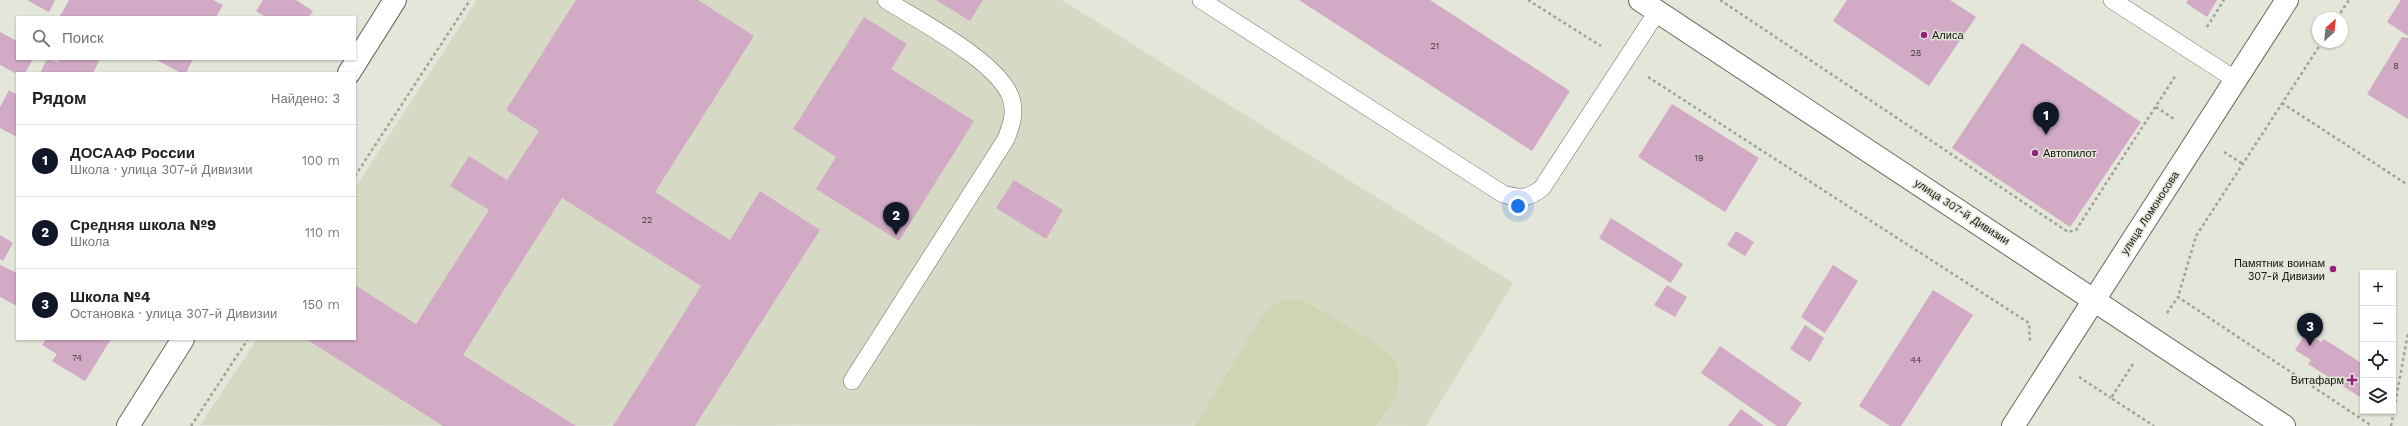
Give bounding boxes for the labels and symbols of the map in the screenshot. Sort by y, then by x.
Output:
north arrow [2312,12,2348,48]
place label: Алиса [1932,29,1964,42]
marker: Алиса [1919,30,1929,40]
house number: 21 [1431,41,1439,51]
house number: 28 [1911,48,1921,58]
house number: 8 [2393,61,2399,71]
pin: 1 [2033,102,2059,135]
place label: Автопилот [2043,147,2097,160]
marker: Автопилот [2030,148,2040,158]
house number: 19 [1694,153,1704,163]
street label: улица Ломоносова [2118,168,2182,257]
street label: улица 307-й Дивизии [1912,176,2012,248]
your location [1508,196,1528,216]
pin: 2 [883,202,909,235]
house number: 22 [642,215,652,225]
place label: Памятник воинам 307-й Дивизии [2234,257,2325,283]
marker: Памятник воинам 307-й Дивизии [2328,264,2338,274]
pin: 3 [2297,313,2323,346]
house number: 74 [72,353,82,363]
house number: 44 [1911,355,1922,365]
place label: Витафарм [2291,374,2344,387]
marker: Витафарм [2347,375,2357,385]

